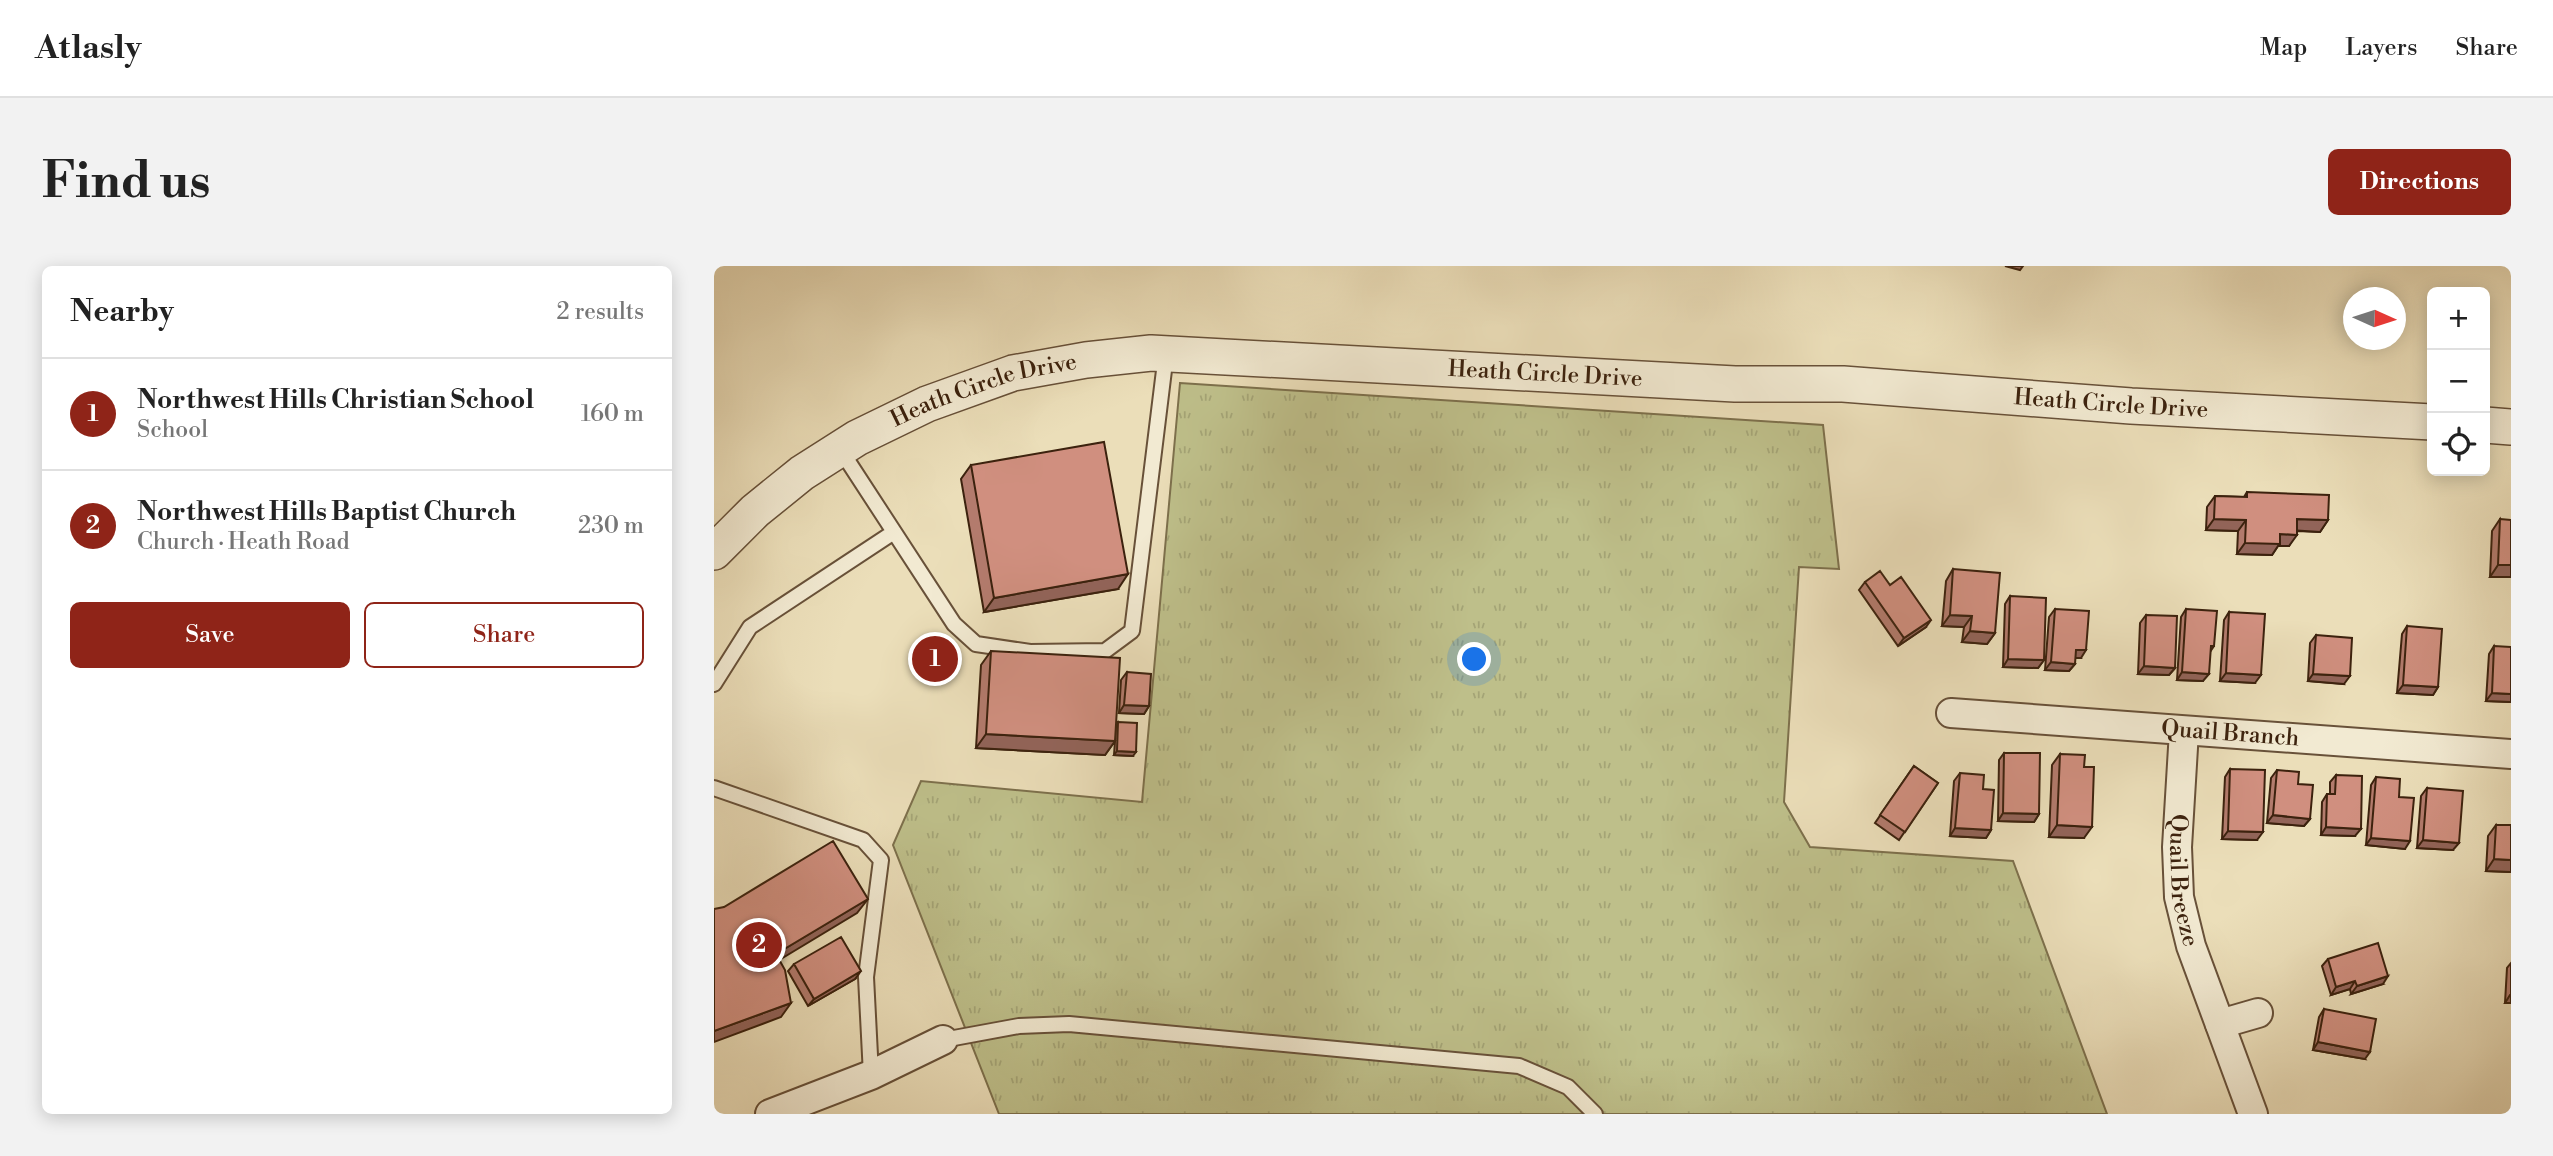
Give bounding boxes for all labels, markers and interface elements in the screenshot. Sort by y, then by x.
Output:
text: Atlasly [35,28,141,69]
text: Map [2260,33,2307,63]
text: Layers [2345,33,2417,63]
text: Share [2455,33,2518,63]
button: Directions [2328,149,2511,215]
text: Find us [42,152,211,213]
north arrow [2343,287,2406,350]
map controls [2427,287,2490,476]
button: + [2427,287,2490,350]
text: Nearby [70,293,174,331]
text: 2 results [557,298,644,326]
street label: Heath Circle Drive [886,348,1079,434]
button: − [2427,350,2490,413]
street label: Heath Circle Drive [1447,355,1643,393]
street label: Heath Circle Drive [2013,383,2209,424]
text: Northwest Hills Christian School [137,384,534,416]
text: 1 [87,400,99,428]
text: 160 m [581,400,644,428]
button: locate [2427,413,2490,476]
text: School [137,416,208,444]
text: Northwest Hills Baptist Church [137,496,516,528]
text: 2 [86,512,100,540]
text: 230 m [578,512,644,540]
text: Church · Heath Road [137,528,350,556]
button: Save [70,602,350,668]
button: Share [364,602,644,668]
pin: 1 [912,633,958,685]
your location [1457,642,1491,676]
street label: Quail Branch [2160,714,2301,752]
street label: Quail Breeze [2163,813,2205,950]
pin: 2 [736,919,782,971]

